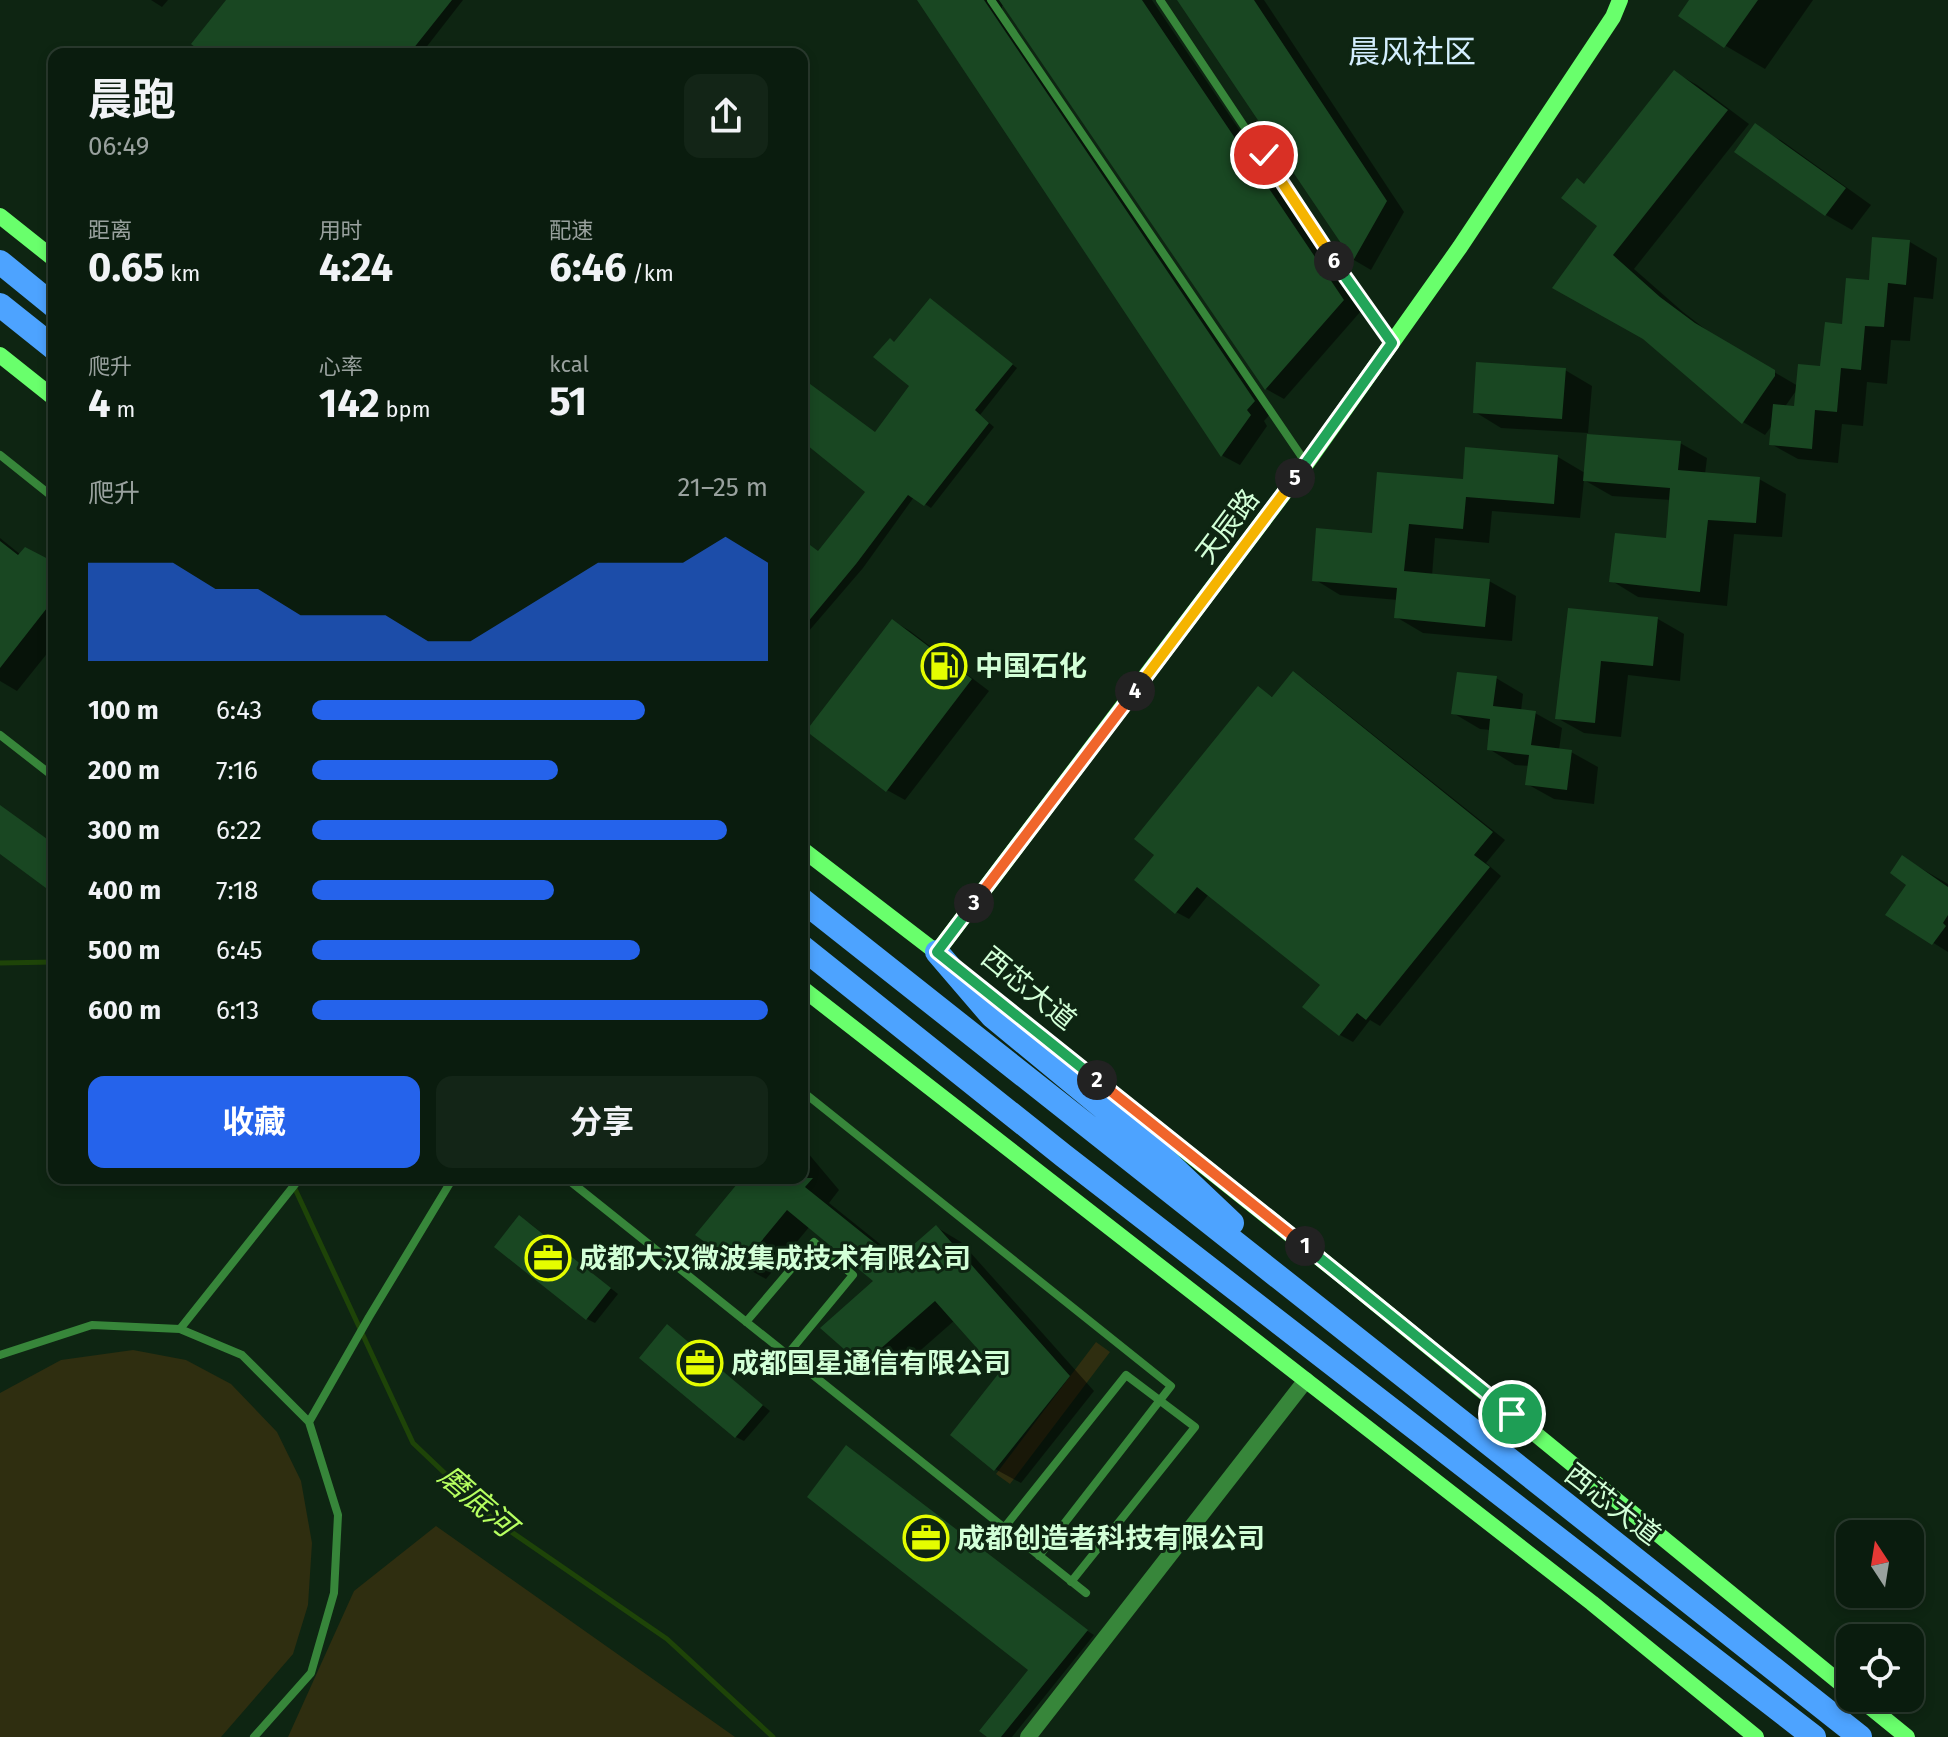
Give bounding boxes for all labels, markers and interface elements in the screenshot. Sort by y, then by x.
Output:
district label: 晨风社区 [1348,33,1476,71]
text: 晨跑 [88,74,176,127]
button: share [684,74,768,158]
pin [1230,121,1298,189]
text: 06:49 [88,131,149,162]
icon: check [1242,133,1286,177]
text: 距离 [88,217,132,244]
text: 用时 [319,217,363,244]
text: 配速 [549,217,593,244]
pin: 6 [1314,241,1354,281]
text: 0.65 [88,244,164,292]
text: 4:24 [319,244,393,292]
text: 6:46 [549,244,626,292]
text: 6 [1328,247,1340,274]
text: km [164,260,200,287]
text: /km [626,260,674,287]
text: kcal [549,351,589,378]
text: 爬升 [88,353,132,380]
text: 心率 [319,353,363,380]
text: 51 [549,378,587,426]
text: 4 [88,380,111,428]
text: 142 [319,380,380,428]
text: m [111,396,135,423]
text: bpm [380,396,431,423]
pin: 5 [1275,458,1315,498]
text: 5 [1289,464,1301,491]
text: 21–25 m [678,472,768,503]
text: 爬升 [88,478,140,509]
street label: 天辰路 [1189,483,1266,570]
fuel station icon: 中国石化 [920,642,968,690]
place label: 中国石化 [975,650,1087,683]
pin: 4 [1115,671,1155,711]
text: 4 [1129,677,1141,704]
text: 100 m [88,695,159,726]
text: 6:43 [216,695,262,726]
text: 200 m [88,755,160,786]
text: 7:16 [216,755,258,786]
text: 300 m [88,815,160,846]
text: 6:22 [216,815,262,846]
text: 400 m [88,875,161,906]
text: 7:18 [216,875,258,906]
pin: 3 [954,883,994,923]
text: 3 [968,889,980,916]
text: 500 m [88,935,161,966]
text: 6:45 [216,935,263,966]
street label: 西芯大道 [975,940,1083,1036]
text: 600 m [88,995,161,1026]
text: 6:13 [216,995,259,1026]
pin: 2 [1077,1060,1117,1100]
text: 2 [1091,1066,1103,1093]
button: 收藏 [88,1076,420,1168]
button: 分享 [436,1076,768,1168]
pin: 1 [1285,1226,1325,1266]
text: 1 [1300,1232,1310,1259]
office icon: 成都大汉微波集成技术有限公司 [524,1234,572,1282]
place label: 成都大汉微波集成技术有限公司 [579,1242,971,1275]
office icon: 成都国星通信有限公司 [676,1339,724,1387]
place label: 成都国星通信有限公司 [731,1347,1011,1380]
pin [1478,1380,1546,1448]
icon: arrive [1490,1392,1534,1436]
street label: 西芯大道 [1558,1457,1667,1552]
water label: 磨底河 [431,1458,527,1547]
office icon: 成都创造者科技有限公司 [902,1514,950,1562]
north arrow [1836,1520,1924,1608]
map controls [1836,1520,1924,1712]
place label: 成都创造者科技有限公司 [957,1522,1265,1555]
button: locate [1836,1624,1924,1712]

